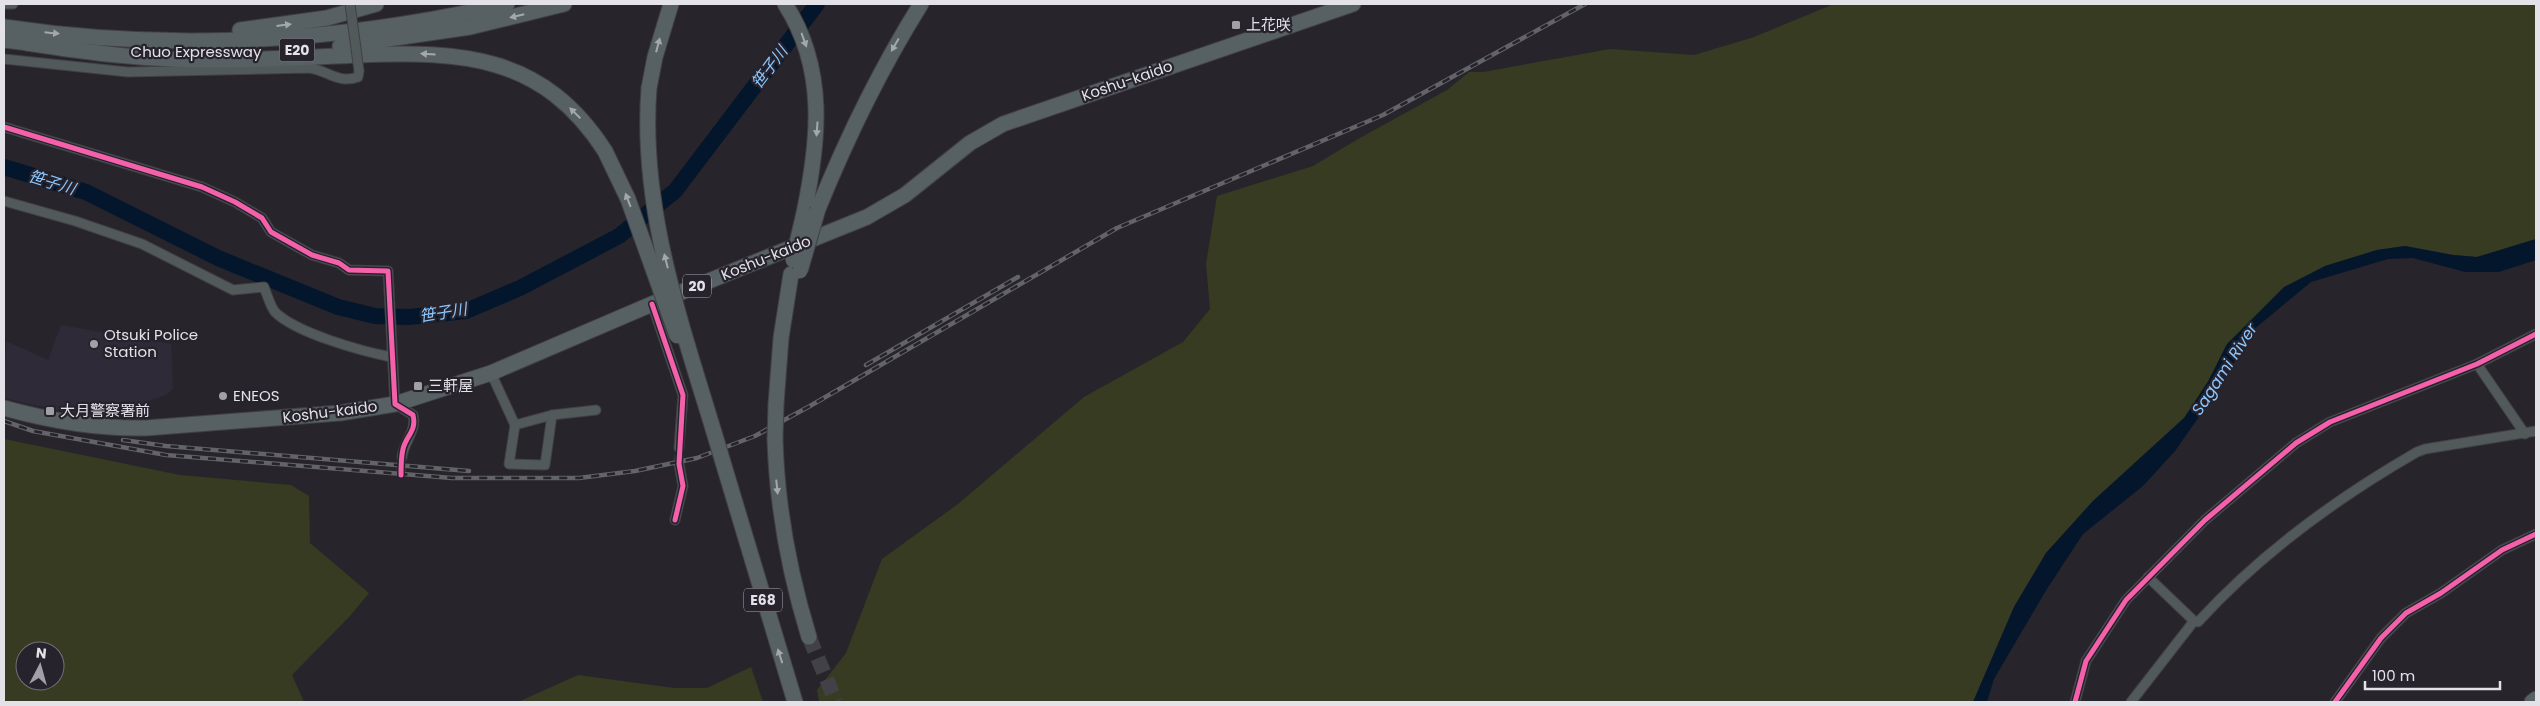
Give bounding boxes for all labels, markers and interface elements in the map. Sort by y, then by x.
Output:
one-way arrow [509,12,524,20]
place label: 上花咲 [1246,14,1291,35]
marker: 上花咲 [1230,19,1242,31]
one-way arrow [276,21,292,29]
one-way arrow [44,29,60,37]
one-way arrow [800,33,808,47]
road number: E20 [280,38,314,62]
one-way arrow [654,38,662,53]
one-way arrow [891,39,900,52]
water label: 笹子川 [746,40,794,93]
street label: Chuo Expressway [131,41,262,62]
one-way arrow [420,49,436,57]
street label: Koshu-kaido [1078,55,1175,106]
one-way arrow [569,107,581,119]
one-way arrow [812,121,820,137]
water label: 笹子川 [26,164,80,201]
one-way arrow [624,192,632,207]
street label: Koshu-kaido [718,230,814,285]
one-way arrow [661,254,669,269]
road number: 20 [683,274,711,298]
water label: 笹子川 [418,297,471,328]
water label: Sagami River [2186,318,2263,420]
place label: Otsuki Police Station [104,324,198,362]
marker: Otsuki Police Station [88,338,100,350]
place label: 三軒屋 [428,375,473,396]
marker: 三軒屋 [412,380,424,392]
place label: ENEOS [233,385,280,406]
marker: ENEOS [217,390,229,402]
street label: Koshu-kaido [281,395,378,428]
place label: 大月警察署前 [60,400,150,421]
marker: 大月警察署前 [44,405,56,417]
one-way arrow [773,480,781,496]
road number: E68 [744,588,782,612]
north arrow [15,641,65,691]
text: N [35,643,48,664]
one-way arrow [776,648,784,663]
scale bar [2365,658,2500,690]
text: 100 m [2372,665,2415,686]

